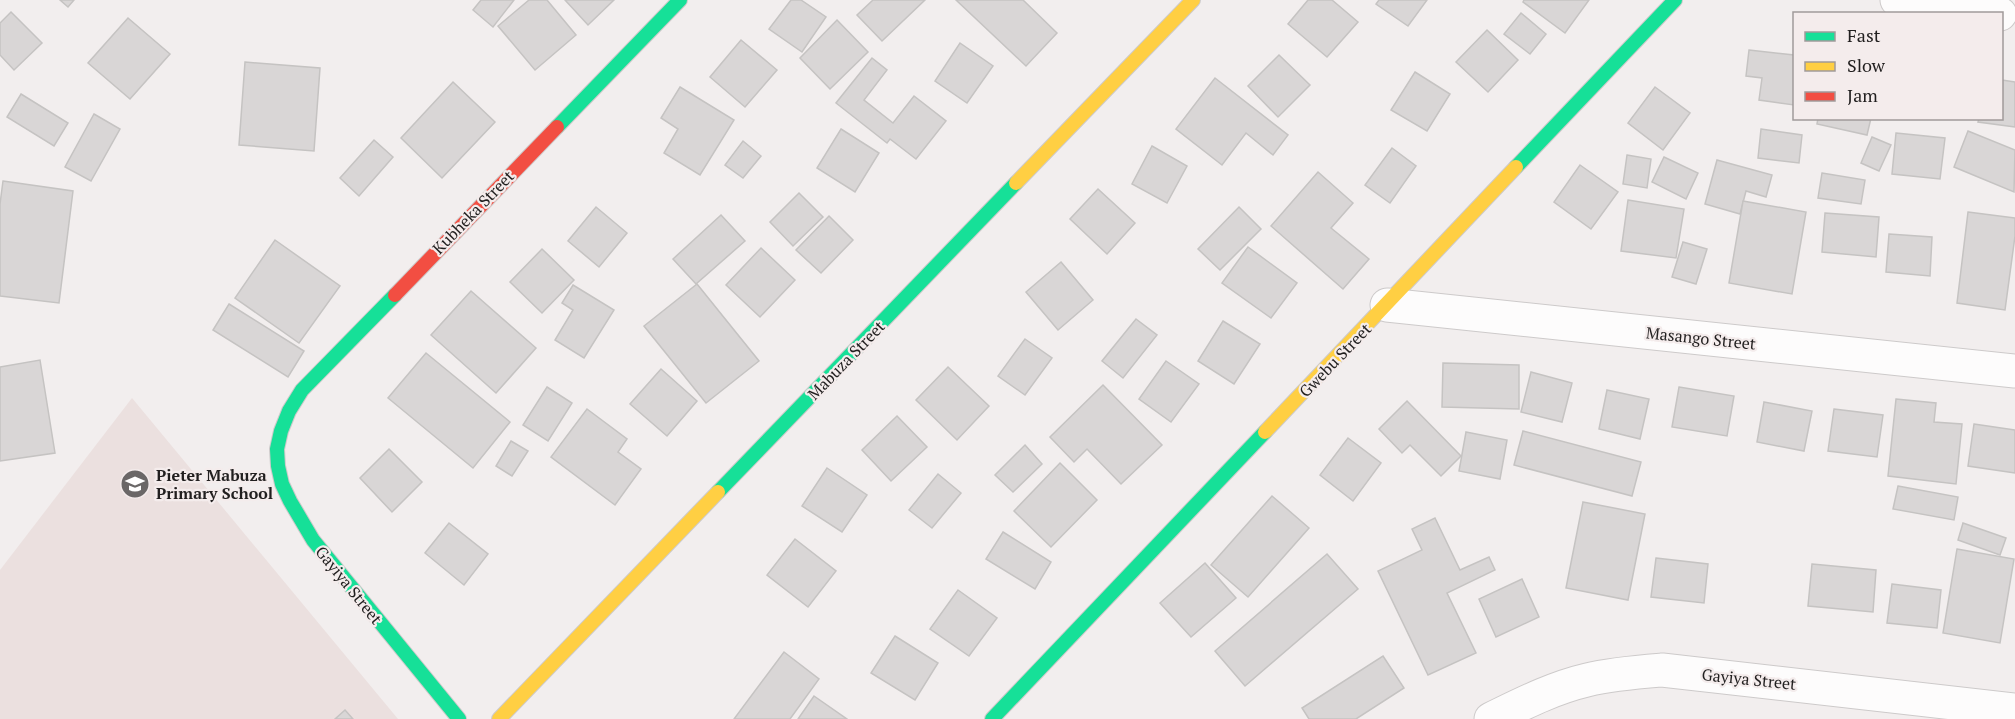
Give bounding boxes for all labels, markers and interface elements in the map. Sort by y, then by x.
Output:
legend [1793,12,2003,120]
text: Fast [1847,23,1881,47]
text: Slow [1847,53,1886,77]
text: Jam [1847,83,1878,107]
street label: Kubheka Street [427,165,519,259]
street label: Mabuza Street [803,316,889,404]
street label: Gwebu Street [1294,318,1376,402]
street label: Masango Street [1645,321,1757,355]
place label: Pieter Mabuza Primary School [156,464,273,504]
school or university icon: Pieter Mabuza Primary School [119,468,151,500]
street label: Gayiya Street [311,541,387,629]
street label: Gayiya Street [1701,663,1797,695]

